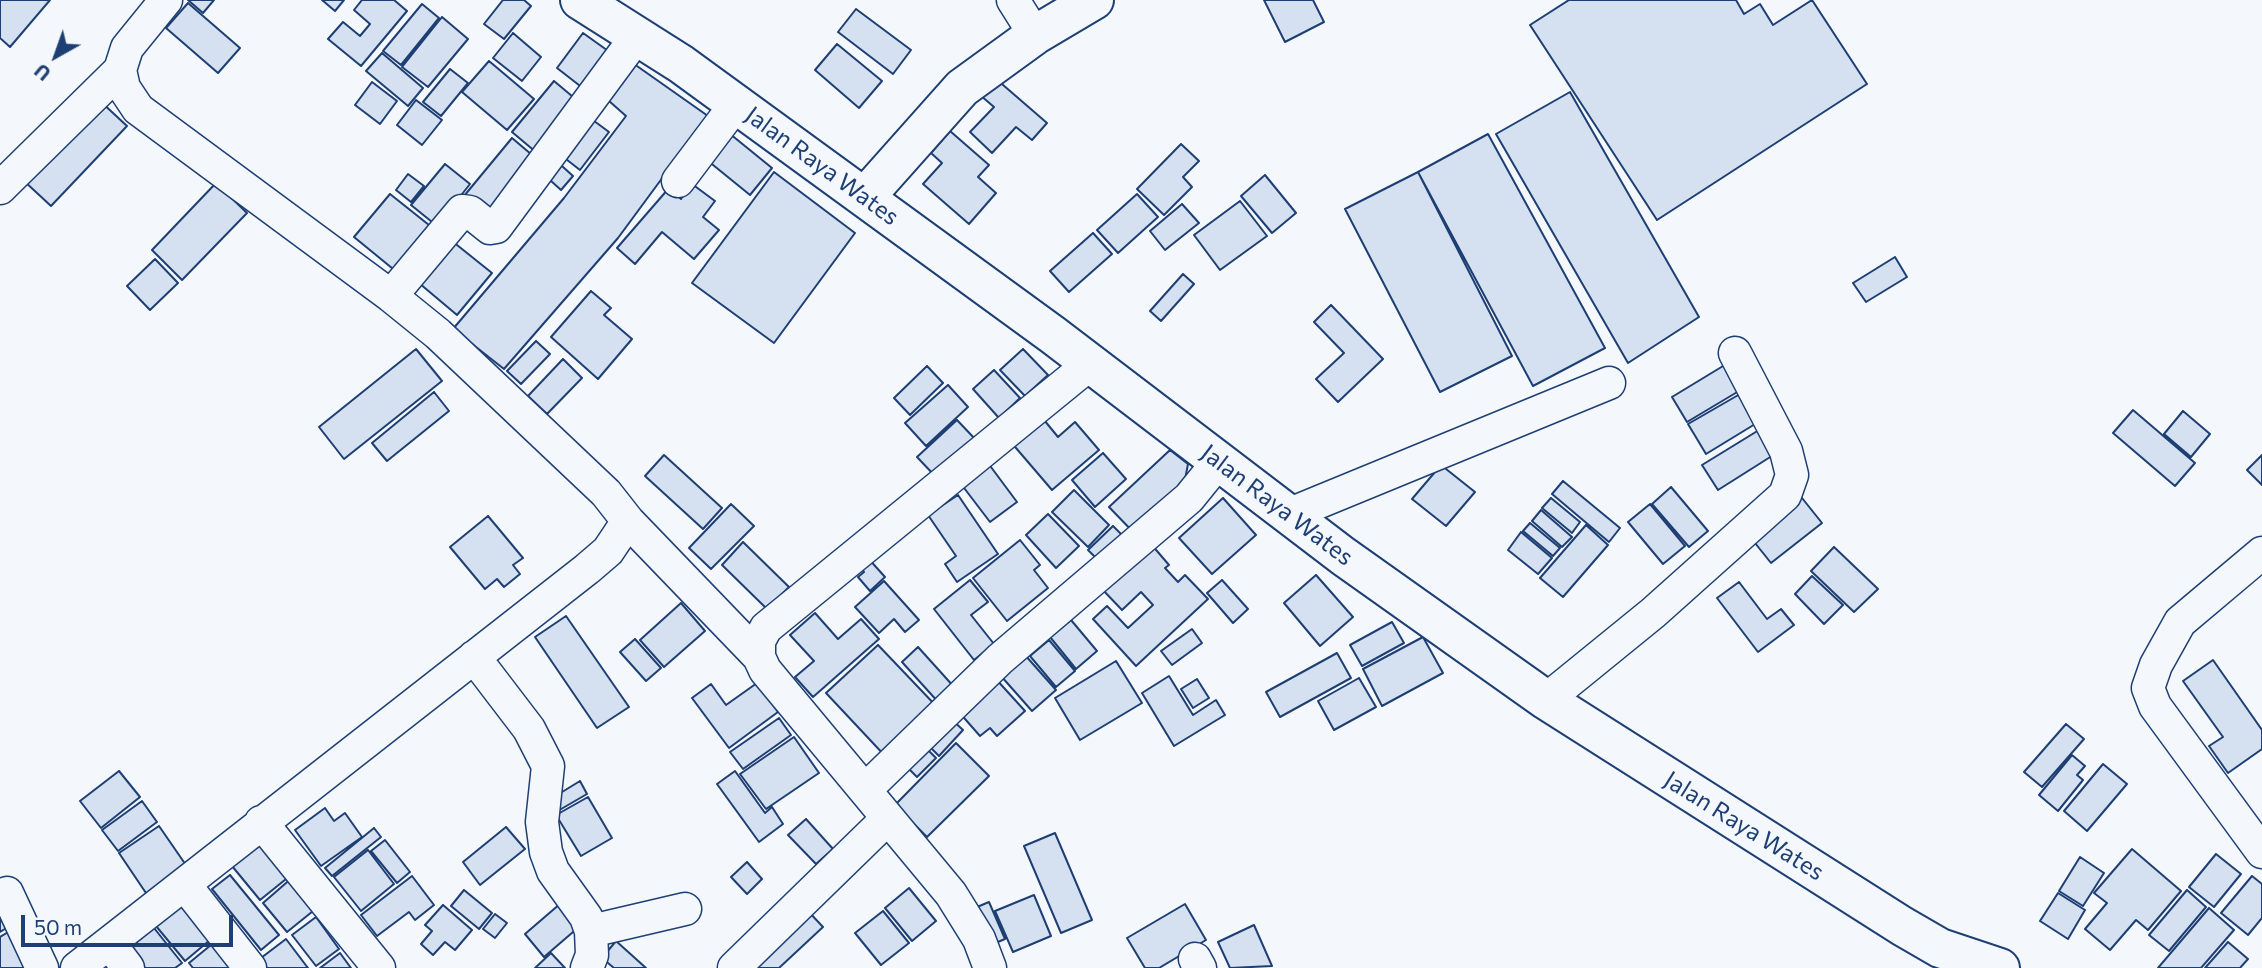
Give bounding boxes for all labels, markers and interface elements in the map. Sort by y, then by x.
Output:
north arrow [21,21,91,91]
text: U [29,59,55,86]
street label: Jalan Raya Wates [739,101,905,231]
street label: Jalan Raya Wates [1195,438,1359,572]
street label: Jalan Raya Wates [1659,765,1829,887]
scale bar [24,902,236,946]
text: 50 m [34,914,82,939]

